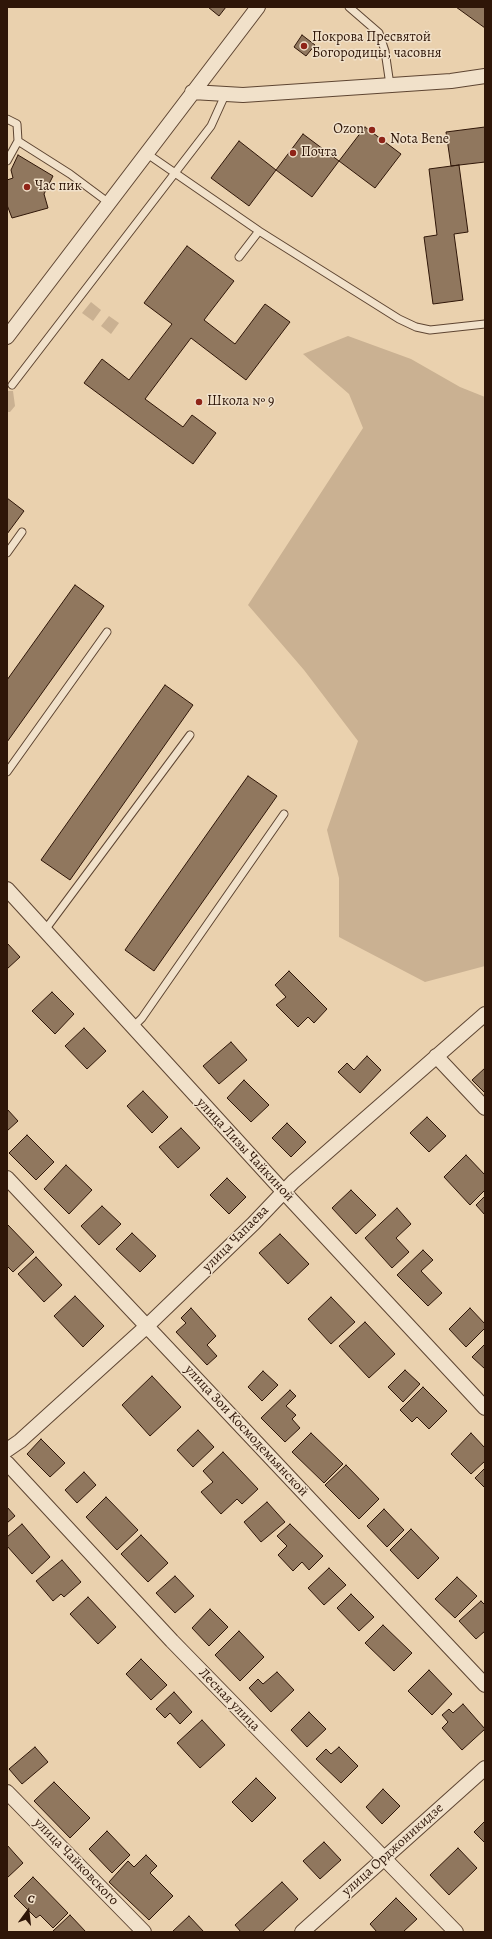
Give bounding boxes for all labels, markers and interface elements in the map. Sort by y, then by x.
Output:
place label: Покрова Пресвятой Богородицы, часовня [312,30,442,62]
marker: Покрова Пресвятой Богородицы, часовня [299,41,309,51]
place label: Ozon [333,122,364,138]
marker: Ozon [367,125,377,135]
place label: Nota Bene [390,132,449,148]
marker: Nota Bene [377,135,387,145]
place label: Почта [301,145,337,161]
marker: Почта [288,148,298,158]
place label: Час пик [35,179,82,195]
marker: Час пик [22,182,32,192]
place label: Школа № 9 [207,394,274,410]
marker: Школа № 9 [194,397,204,407]
street label: улица Лизы Чайкиной [193,1095,297,1205]
street label: улица Чапаева [199,1202,273,1276]
street label: улица Зои Космодемьянской [181,1362,311,1500]
street label: Лесная улица [195,1665,263,1735]
street label: улица Орджоникидзе [339,1800,447,1900]
street label: улица Чайковского [30,1815,122,1909]
north arrow [8,1891,48,1931]
text: С [26,1891,36,1907]

